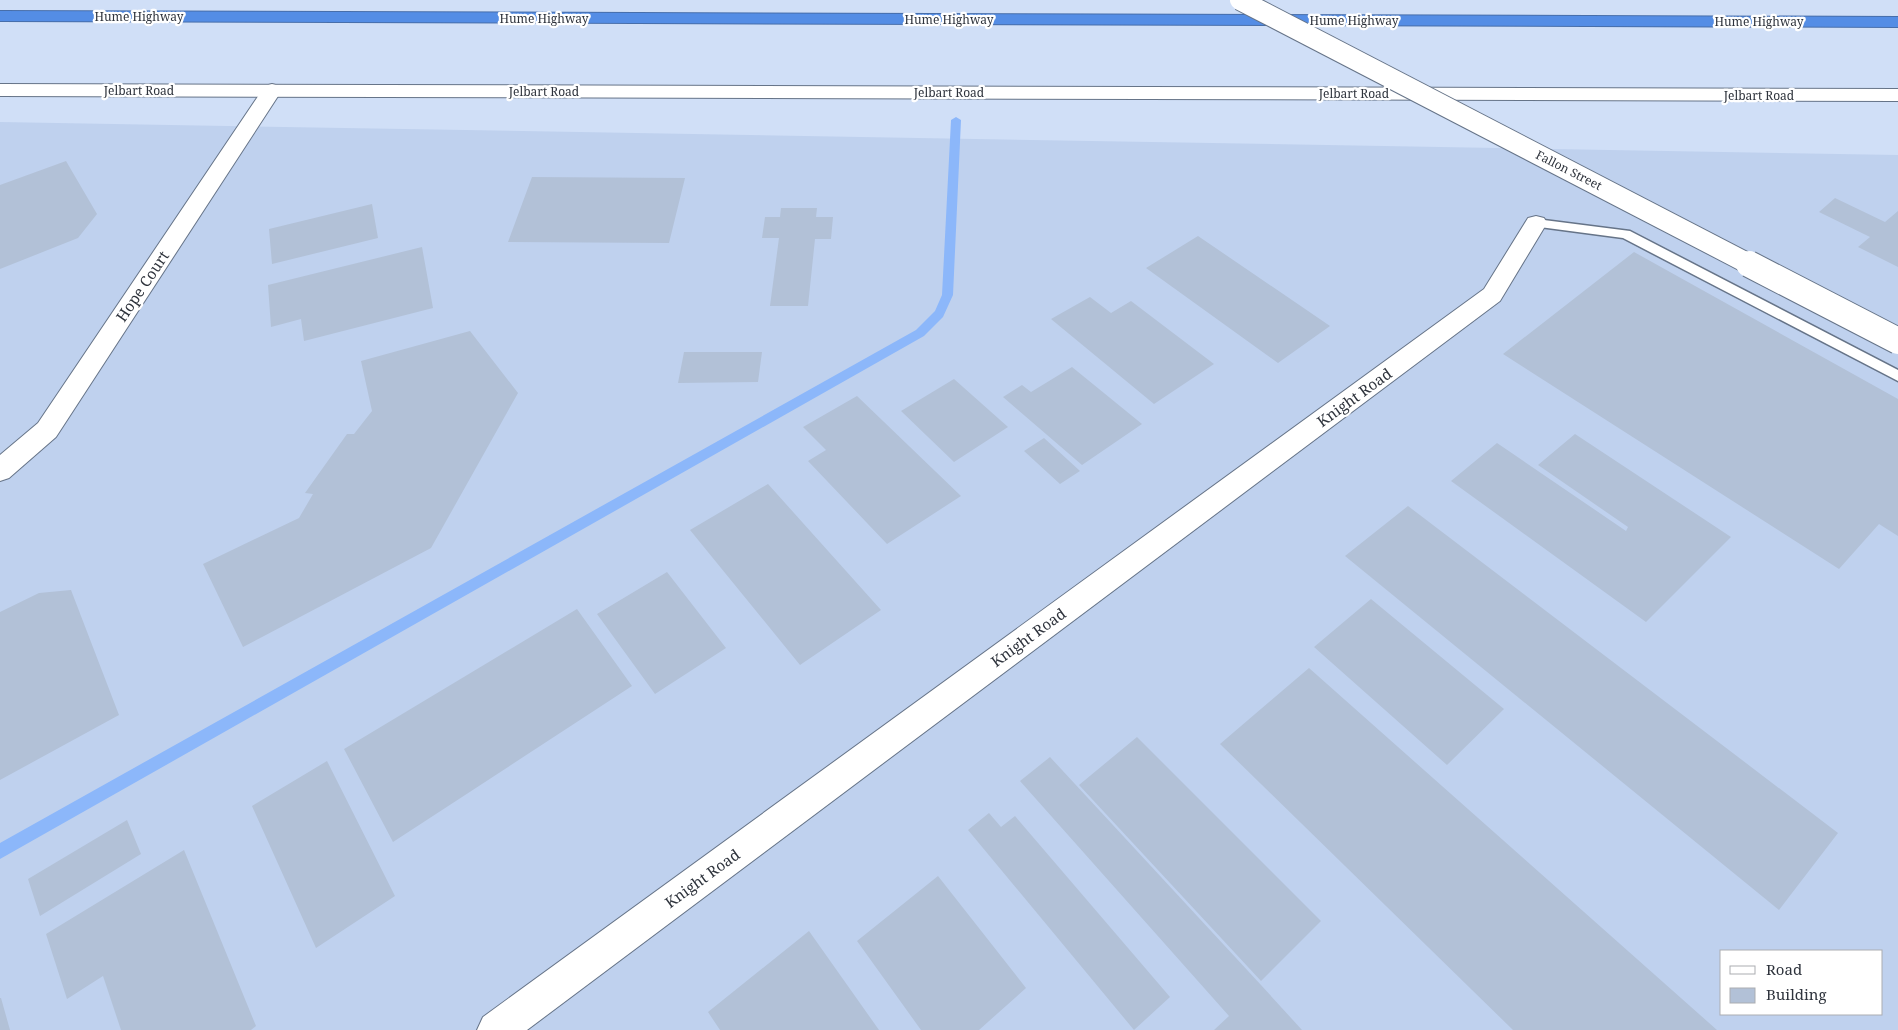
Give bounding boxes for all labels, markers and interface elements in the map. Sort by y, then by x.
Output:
street label: Hume Highway [94,8,184,25]
street label: Hume Highway [499,10,589,27]
street label: Hume Highway [904,11,994,28]
street label: Hume Highway [1309,12,1399,29]
street label: Hume Highway [1714,13,1804,30]
street label: Jelbart Road [103,82,175,99]
street label: Jelbart Road [508,83,580,100]
street label: Jelbart Road [913,84,985,101]
street label: Jelbart Road [1318,85,1390,102]
street label: Jelbart Road [1723,87,1795,104]
street label: Fallon Street [1533,146,1605,194]
street label: Hope Court [111,247,173,325]
street label: Knight Road [1313,363,1395,431]
street label: Knight Road [987,603,1069,671]
street label: Knight Road [661,844,743,912]
legend [1720,950,1883,1015]
text: Road [1766,959,1802,979]
text: Building [1766,984,1827,1004]

